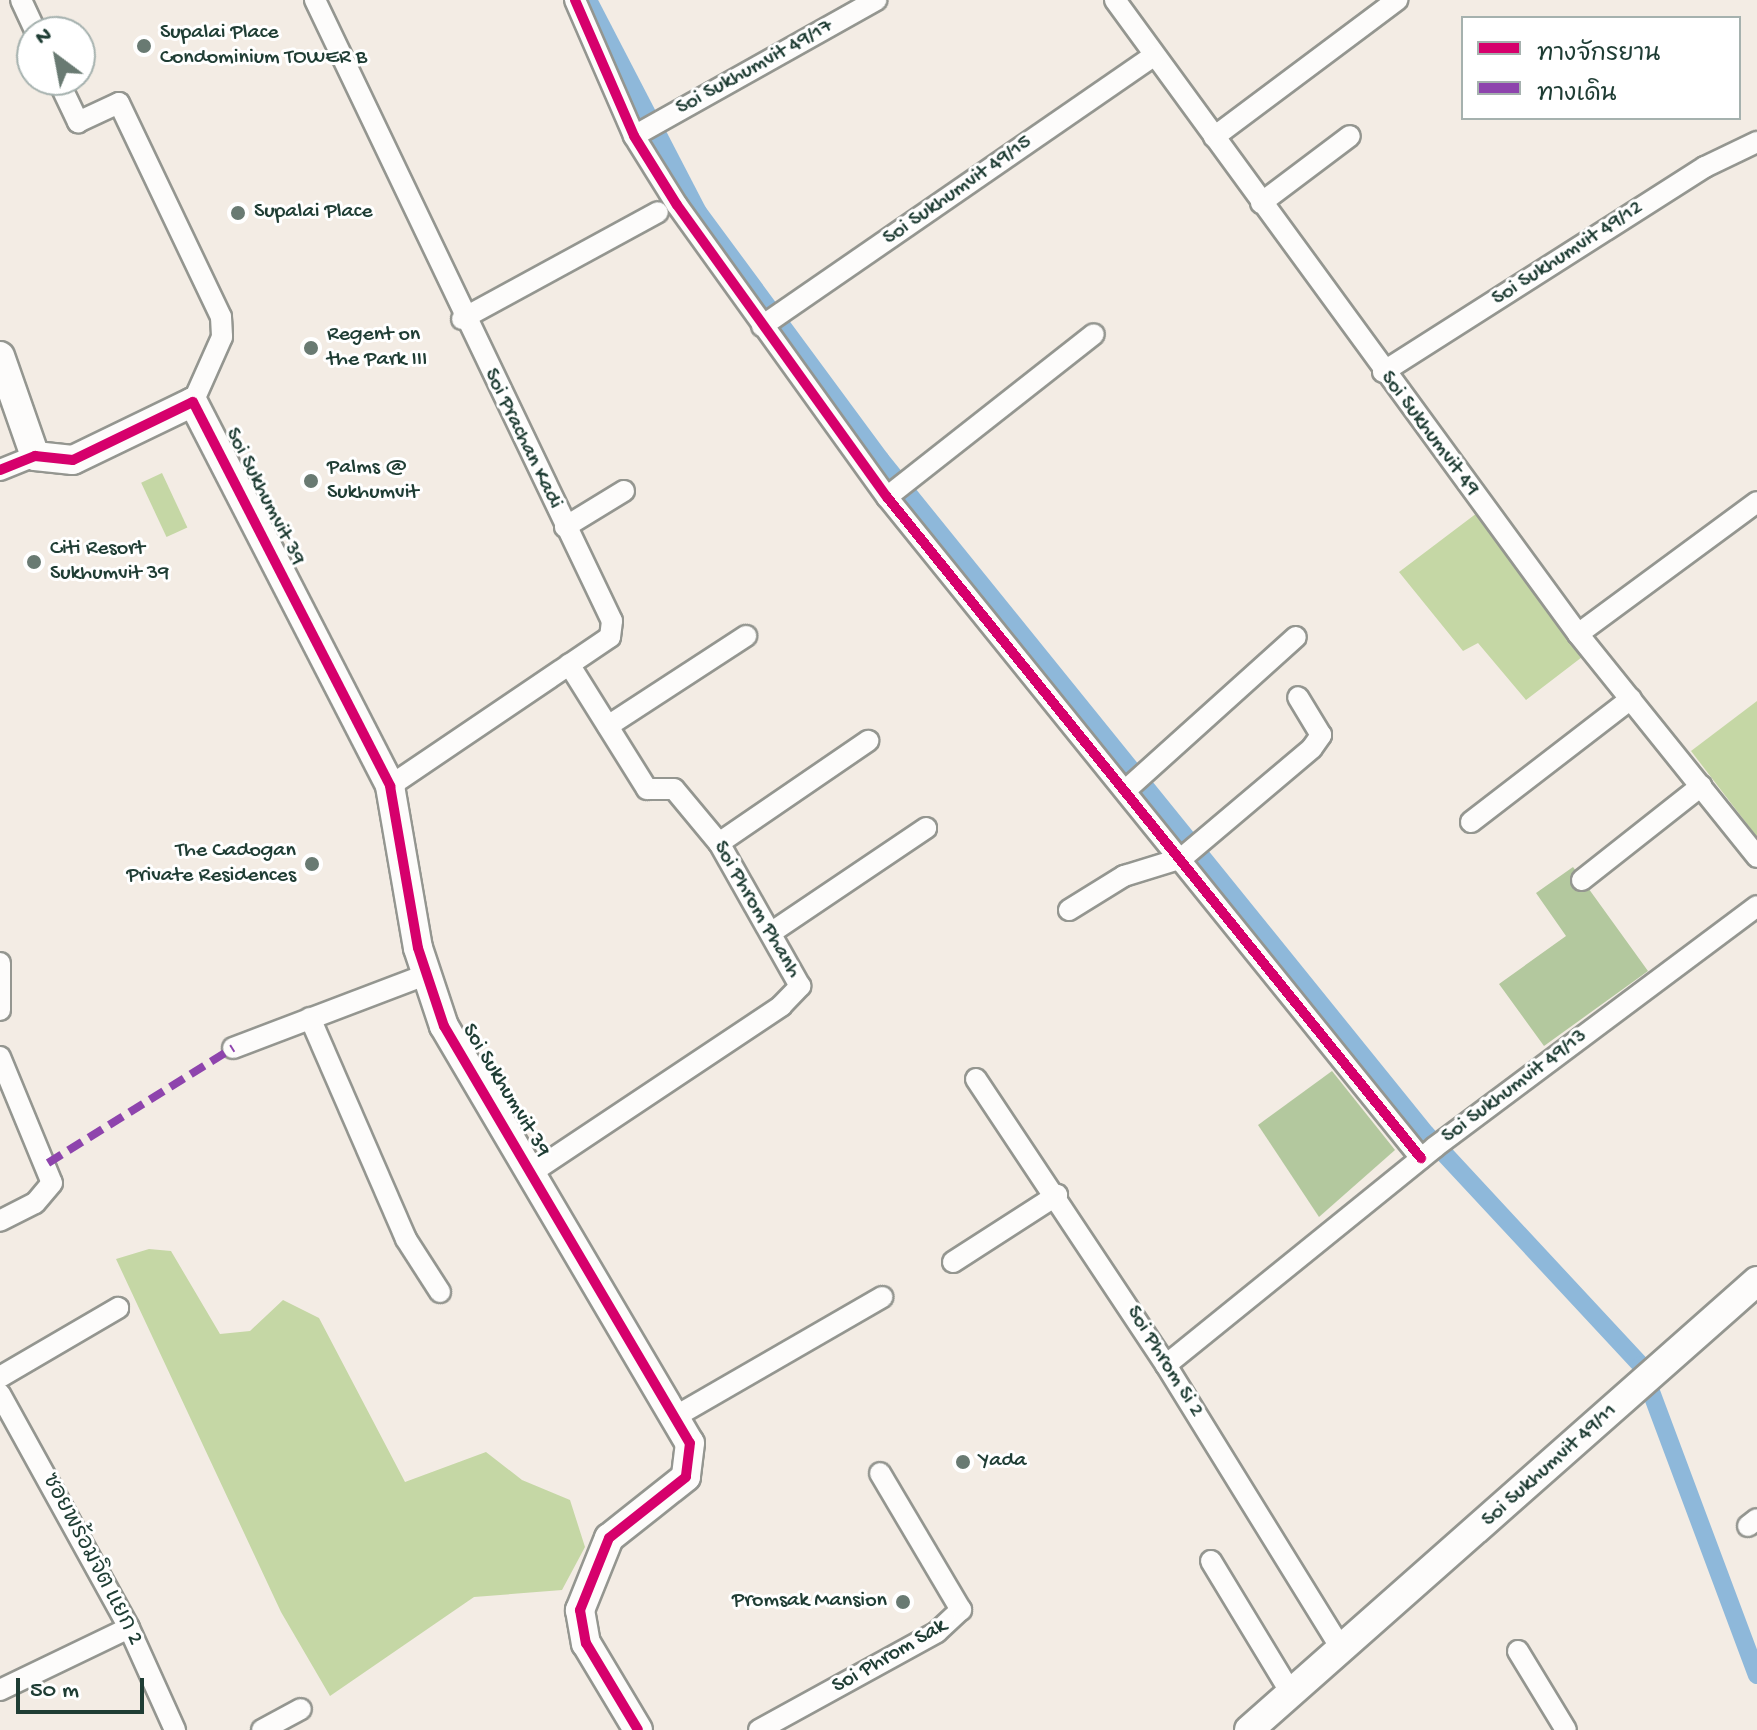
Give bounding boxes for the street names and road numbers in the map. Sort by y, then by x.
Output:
street label: Soi Sukhumvit 49/17 [672,14,838,122]
street label: Soi Sukhumvit 49/15 [879,130,1037,252]
street label: Soi Sukhumvit 49/12 [1488,195,1648,313]
street label: Soi Prachan Kadi [477,364,567,514]
street label: Soi Sukhumvit 49 [1373,366,1485,502]
street label: Soi Sukhumvit 39 [218,424,310,570]
street label: Soi Phrom Phanh [706,837,806,983]
street label: Soi Sukhumvit 39 [455,1020,555,1162]
street label: Soi Sukhumvit 49/13 [1437,1024,1593,1150]
street label: Soi Phrom Si 2 [1119,1301,1209,1423]
street label: Soi Sukhumvit 49/11 [1477,1398,1623,1534]
street label: ซอยพร้อมจิต แยก 2 [35,1470,147,1650]
street label: Soi Phrom Sak [828,1614,952,1700]

